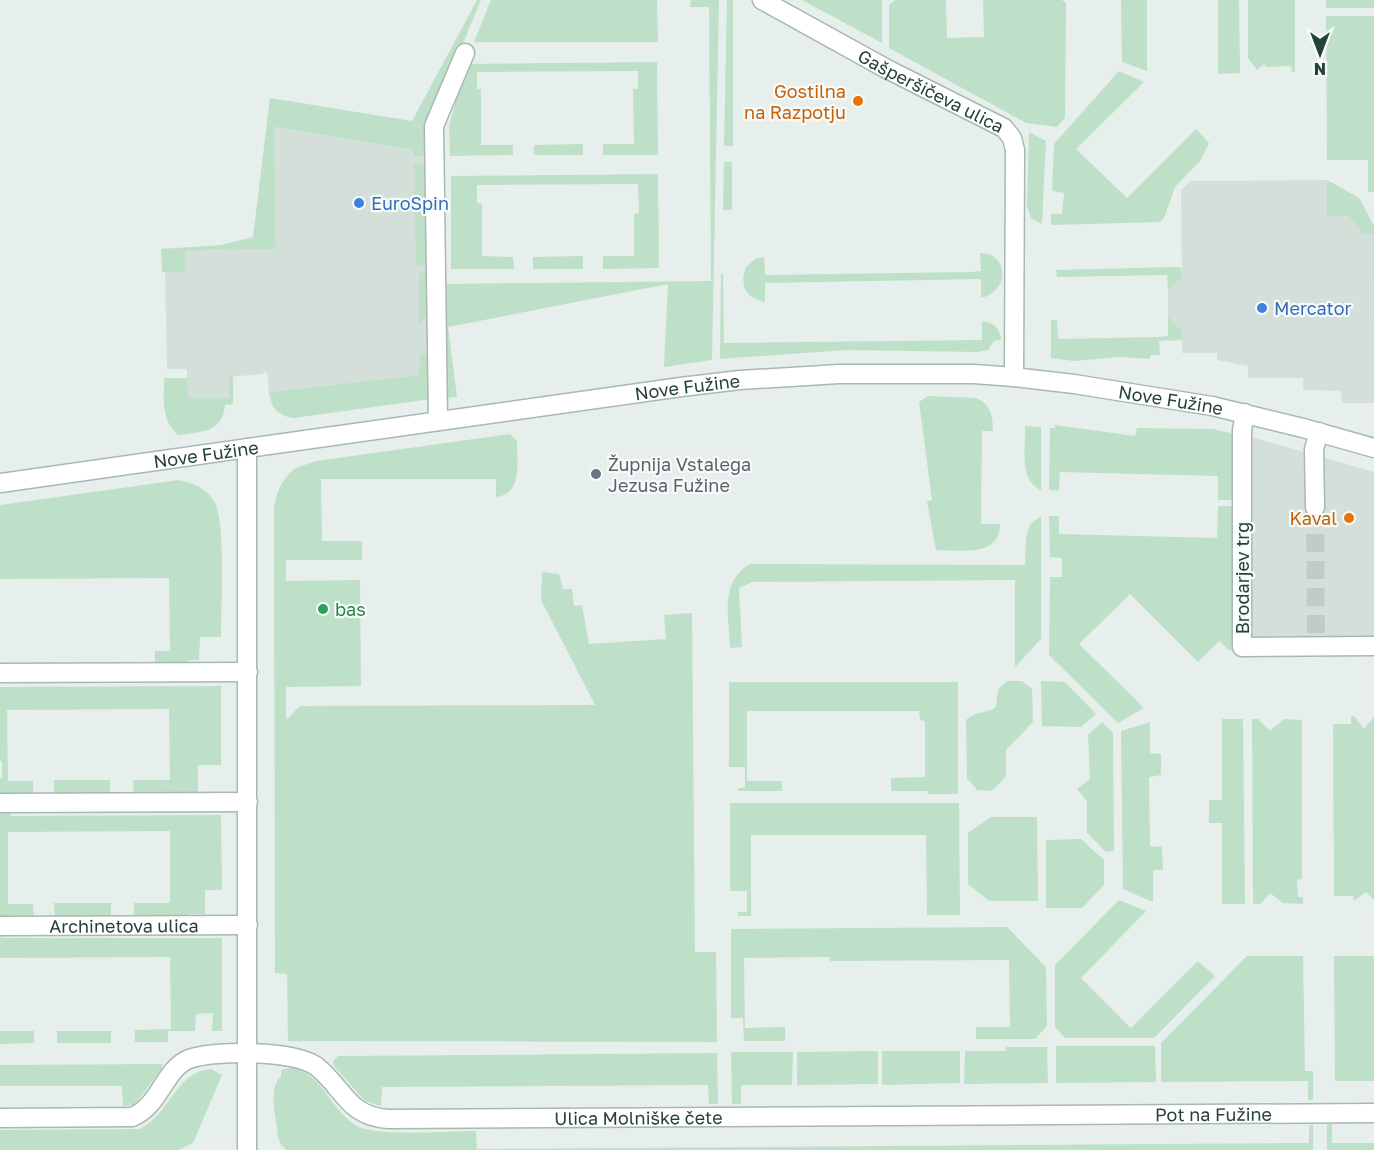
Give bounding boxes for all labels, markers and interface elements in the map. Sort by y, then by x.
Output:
north arrow [1290,24,1350,84]
street label: Gašperšičeva ulica [854,44,1008,137]
text: N [1314,59,1326,79]
place label: Gostilna na Razpotju [744,80,846,123]
marker: Gostilna na Razpotju [851,94,865,108]
place label: EuroSpin [371,192,449,214]
marker: EuroSpin [352,196,366,210]
place label: Mercator [1274,297,1352,319]
marker: Mercator [1255,301,1269,315]
street label: Nove Fužine [633,369,741,404]
street label: Nove Fužine [1117,380,1226,419]
street label: Nove Fužine [152,436,260,472]
place label: Župnija Vstalega Jezusa Fužine [608,453,751,496]
marker: Župnija Vstalega Jezusa Fužine [589,467,603,481]
place label: Kaval [1289,507,1337,529]
marker: Kaval [1342,511,1356,525]
street label: Brodarjev trg [1231,522,1253,634]
place label: bas [335,598,366,620]
marker: bas [316,602,330,616]
street label: Archinetova ulica [49,914,199,937]
street label: Pot na Fužine [1155,1103,1272,1125]
street label: Ulica Molniške čete [554,1106,723,1129]

